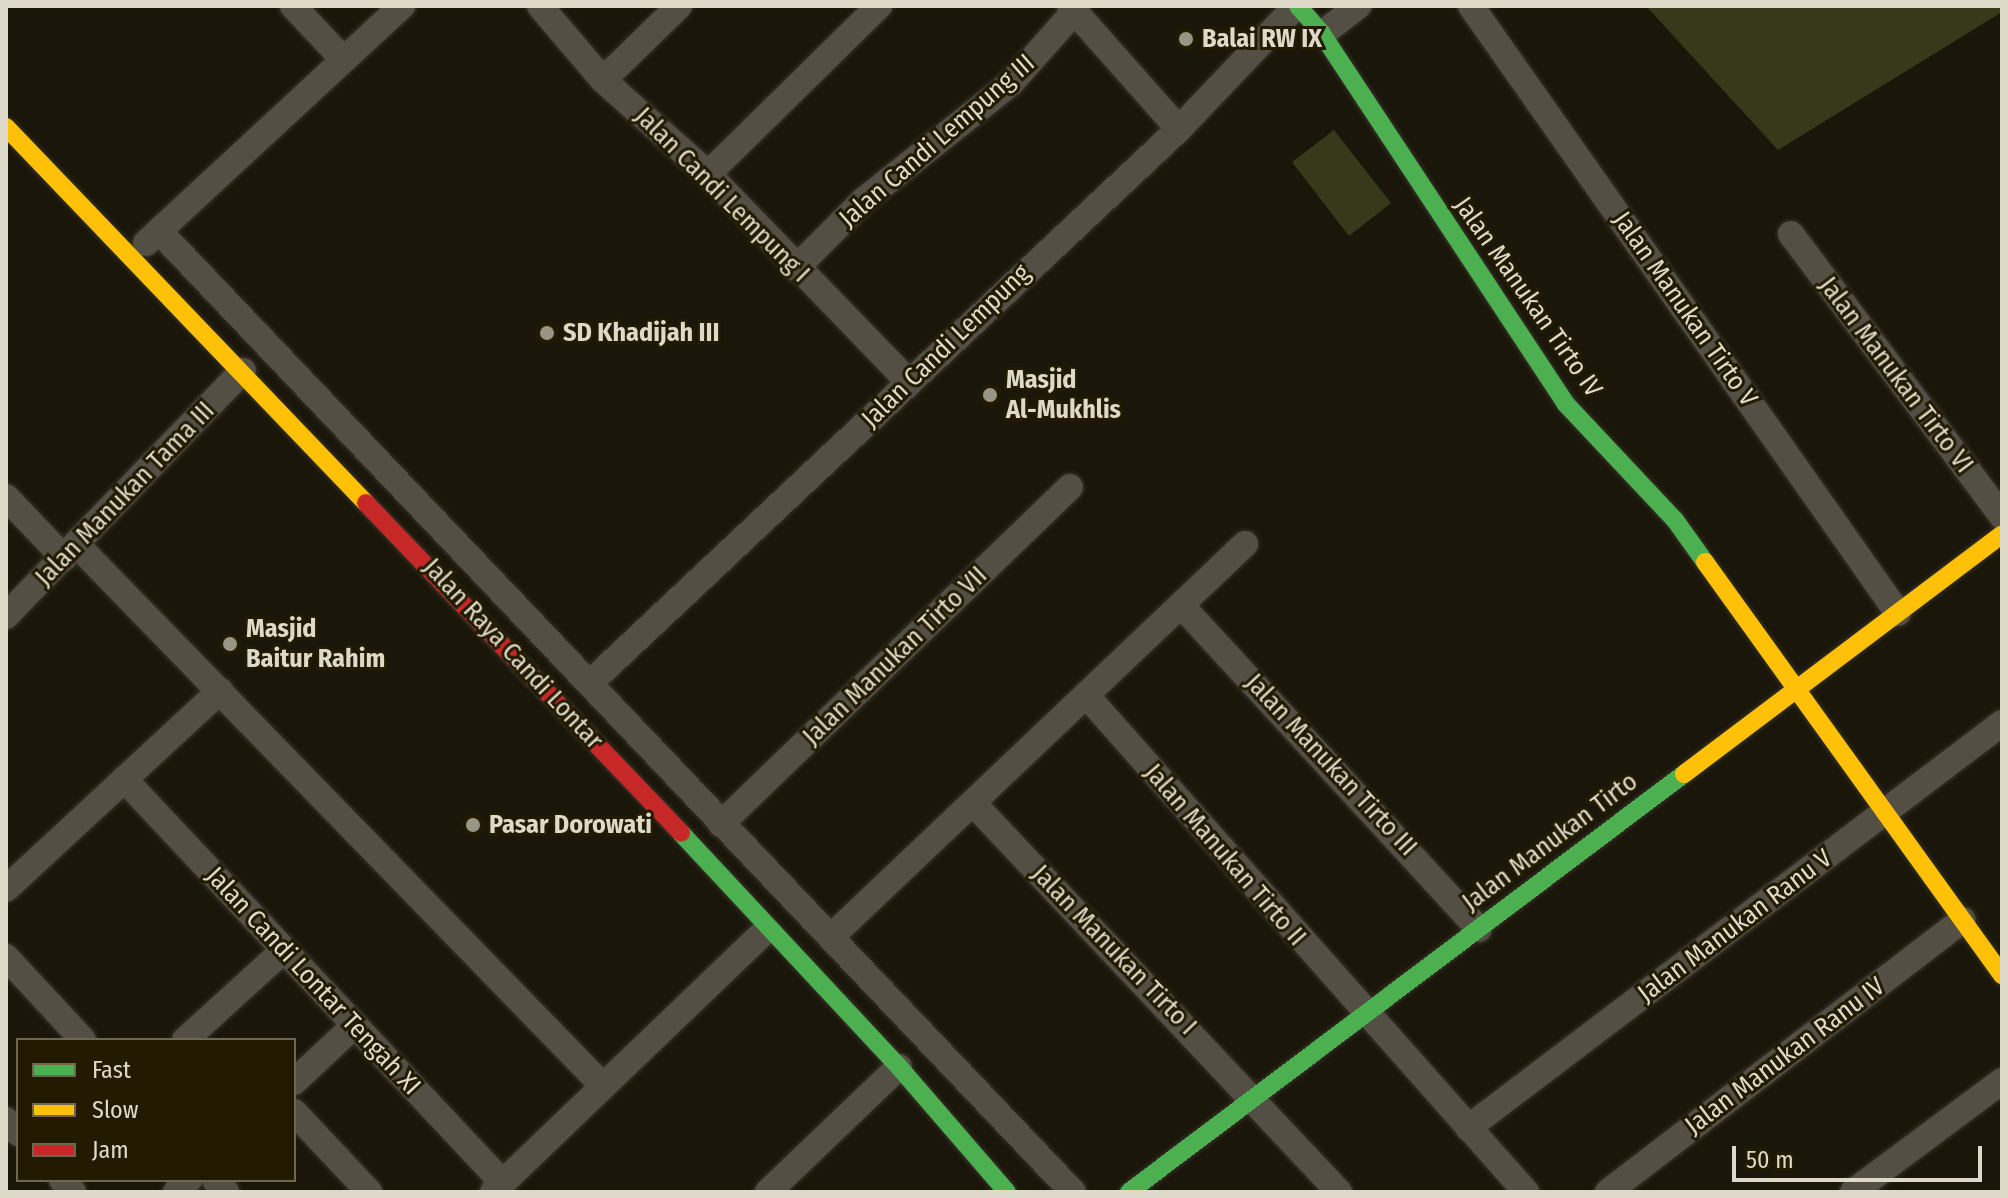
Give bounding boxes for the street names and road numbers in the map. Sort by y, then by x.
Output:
street label: Jalan Candi Lempung III [833,48,1041,234]
street label: Jalan Candi Lempung I [628,101,816,289]
street label: Jalan Manukan Tirto IV [1447,191,1609,403]
street label: Jalan Manukan Tirto V [1606,206,1764,412]
street label: Jalan Candi Lempung [855,258,1037,434]
street label: Jalan Manukan Tirto VI [1812,271,1980,479]
street label: Jalan Manukan Tama III [29,395,221,593]
street label: Jalan Raya Candi Lontar [416,552,610,756]
street label: Jalan Manukan Tirto VII [796,560,994,752]
street label: Jalan Manukan Tirto III [1239,667,1423,863]
street label: Jalan Manukan Tirto II [1137,758,1313,952]
street label: Jalan Manukan Tirto [1456,766,1644,918]
street label: Jalan Manukan Ranu V [1632,843,1838,1009]
street label: Jalan Manukan Tirto I [1025,859,1203,1041]
street label: Jalan Candi Lontar Tengah XI [199,861,427,1101]
street label: Jalan Manukan Ranu IV [1679,971,1891,1141]

